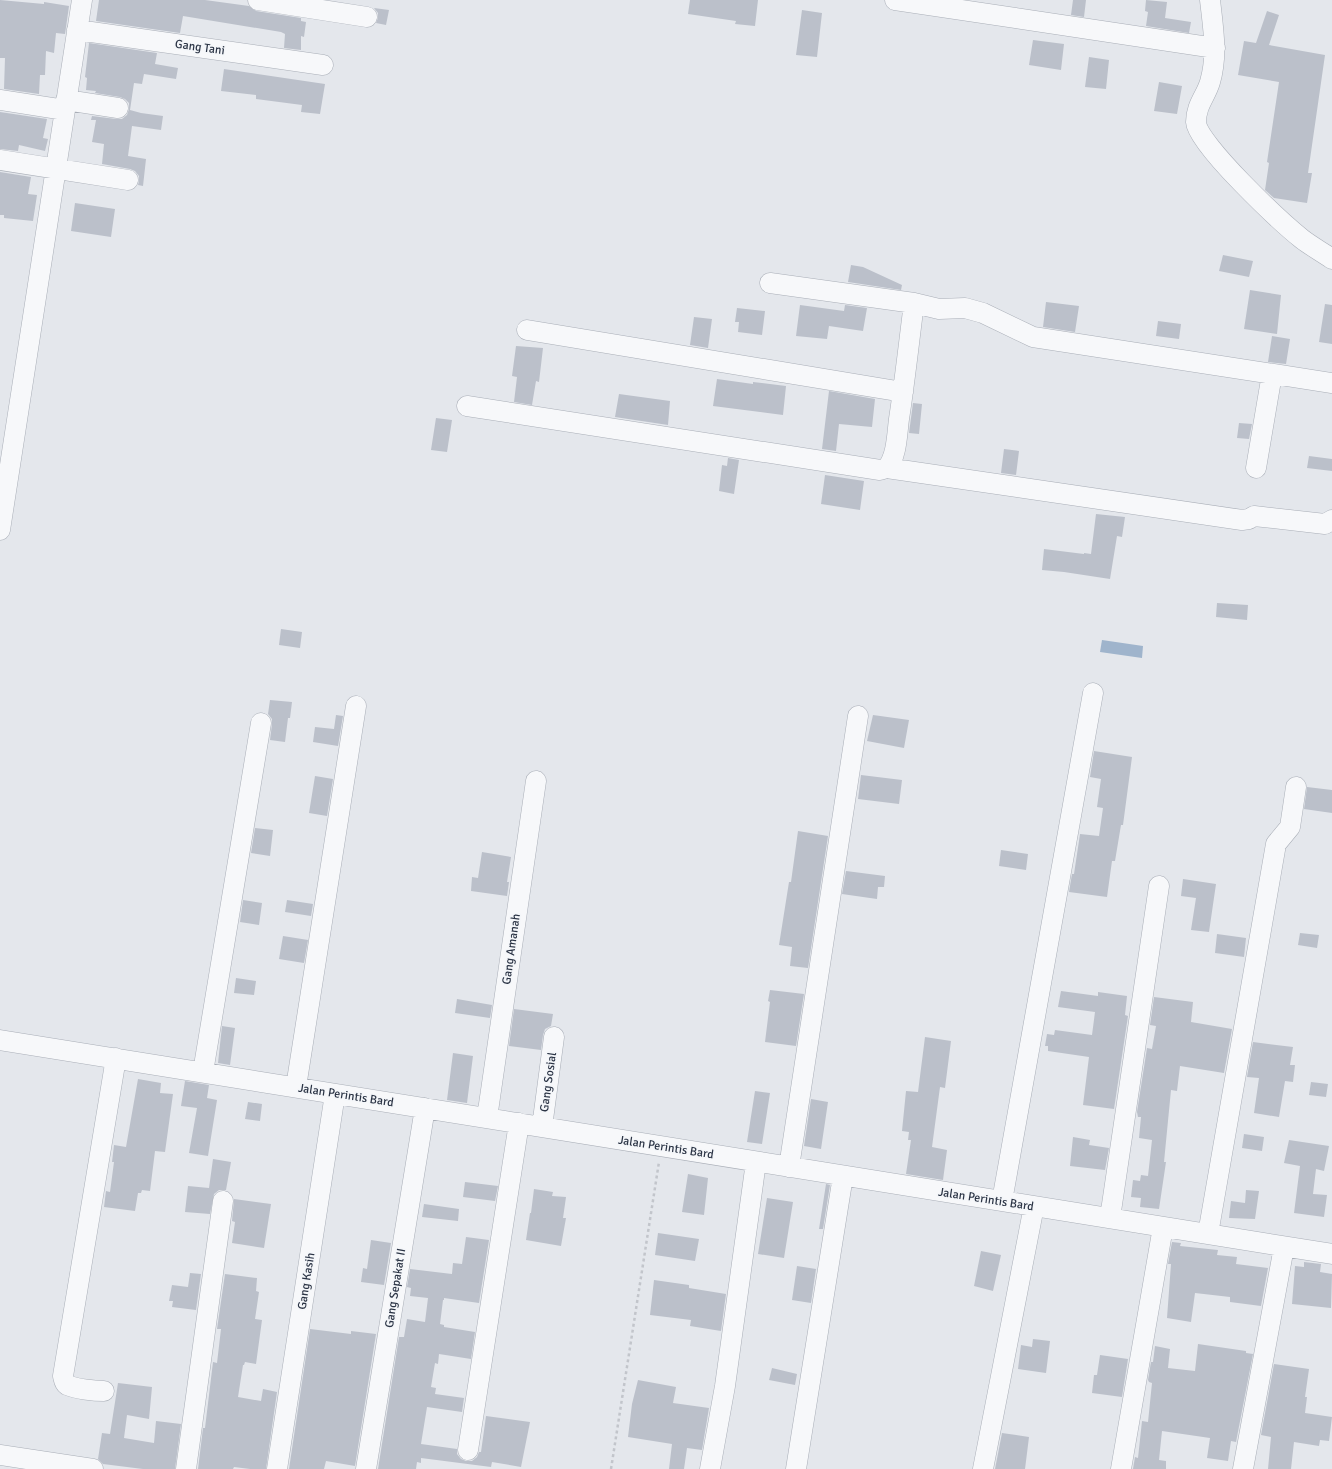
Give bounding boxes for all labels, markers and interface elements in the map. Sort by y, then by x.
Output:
street label: Gang Tani [174,37,226,58]
street label: Gang Amanah [499,913,524,986]
street label: Gang Sosial [537,1051,560,1113]
street label: Jalan Perintis Bard [297,1081,395,1110]
street label: Jalan Perintis Bard [617,1133,715,1162]
street label: Jalan Perintis Bard [937,1185,1035,1214]
street label: Gang Sepakat II [382,1247,409,1329]
street label: Gang Kasih [295,1251,318,1311]

